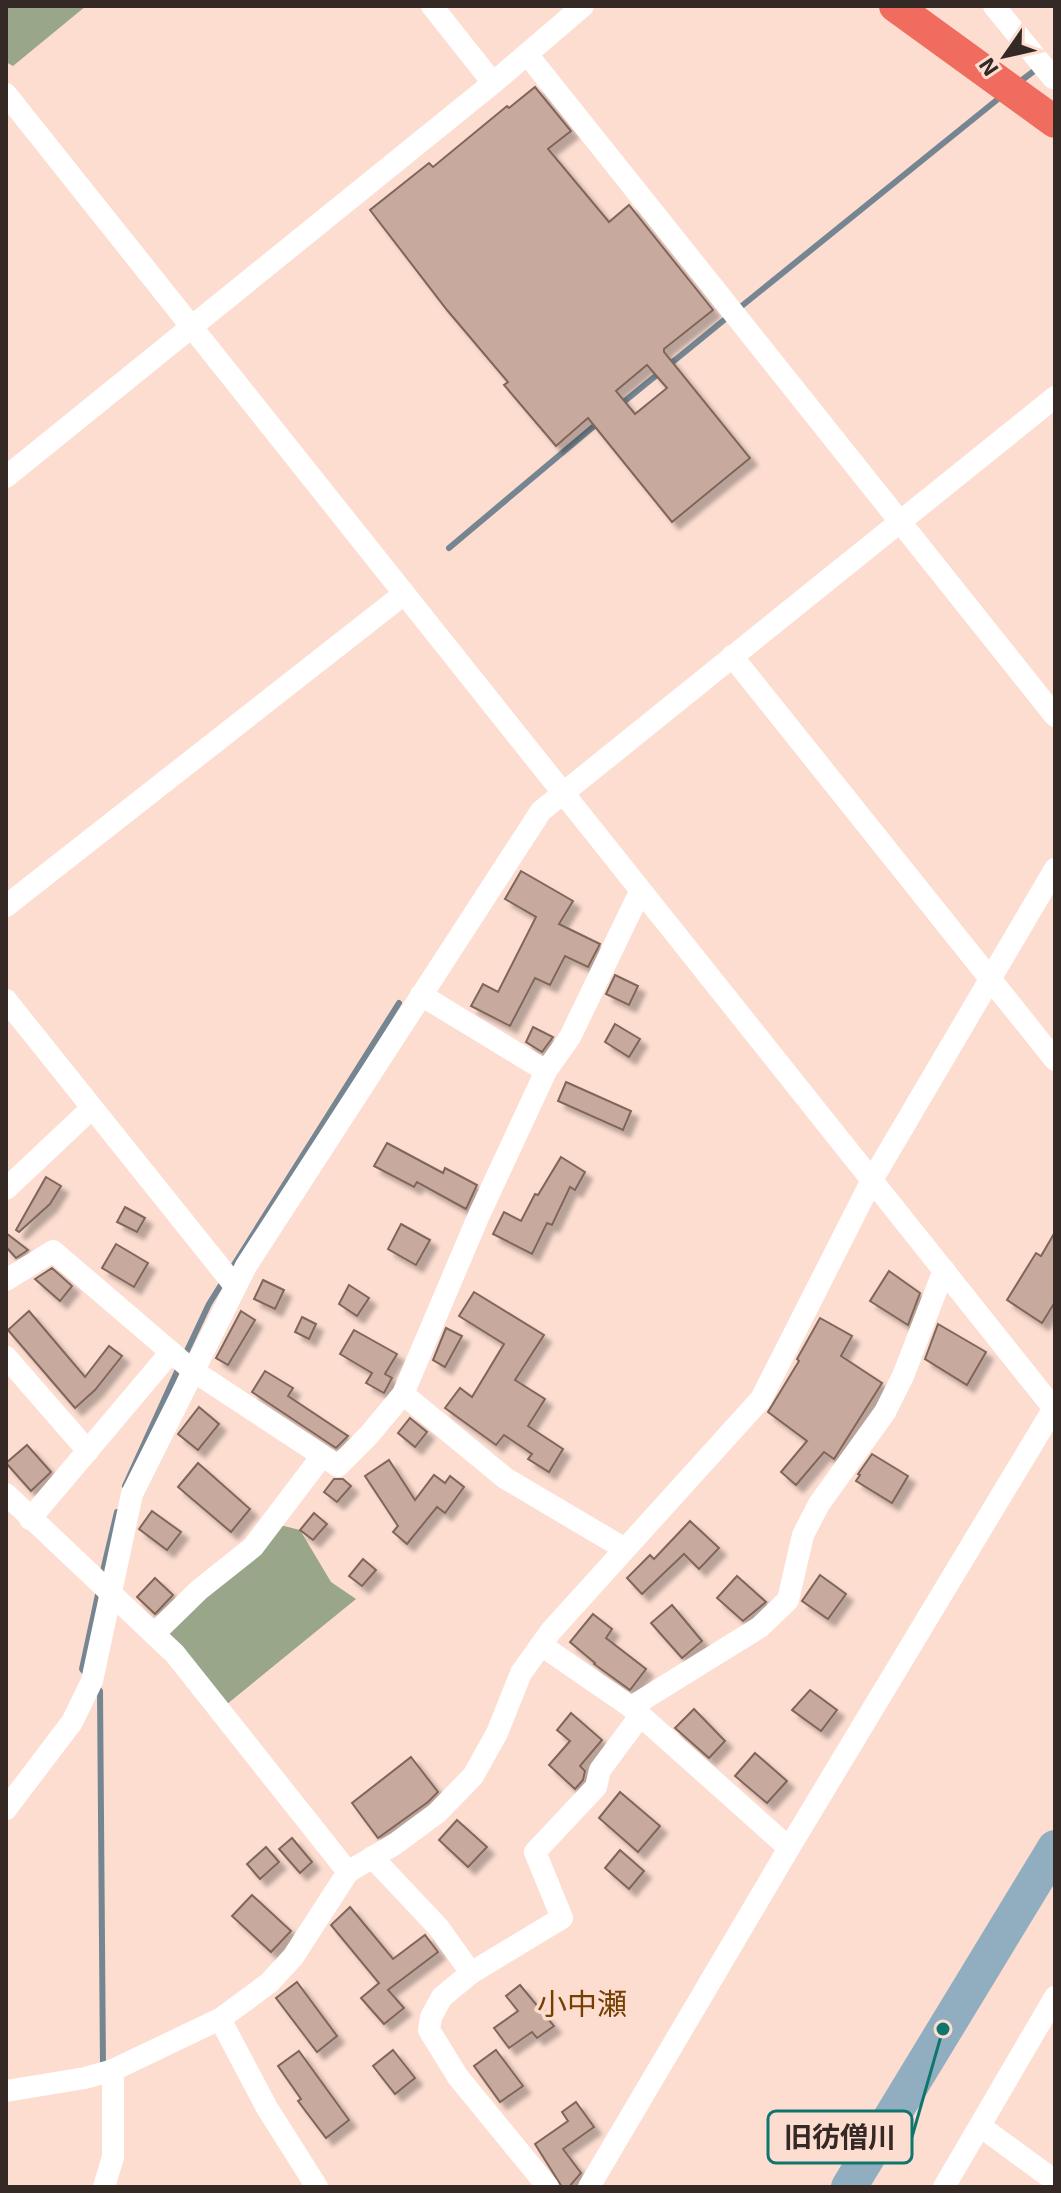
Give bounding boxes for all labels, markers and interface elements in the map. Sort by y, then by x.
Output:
north arrow [965,16,1045,96]
text: N [972,54,1003,82]
district label: 小中瀬 [537,1985,627,2021]
callout: 旧彷僧川 [768,2111,912,2163]
text: 旧彷僧川 [784,2119,896,2153]

